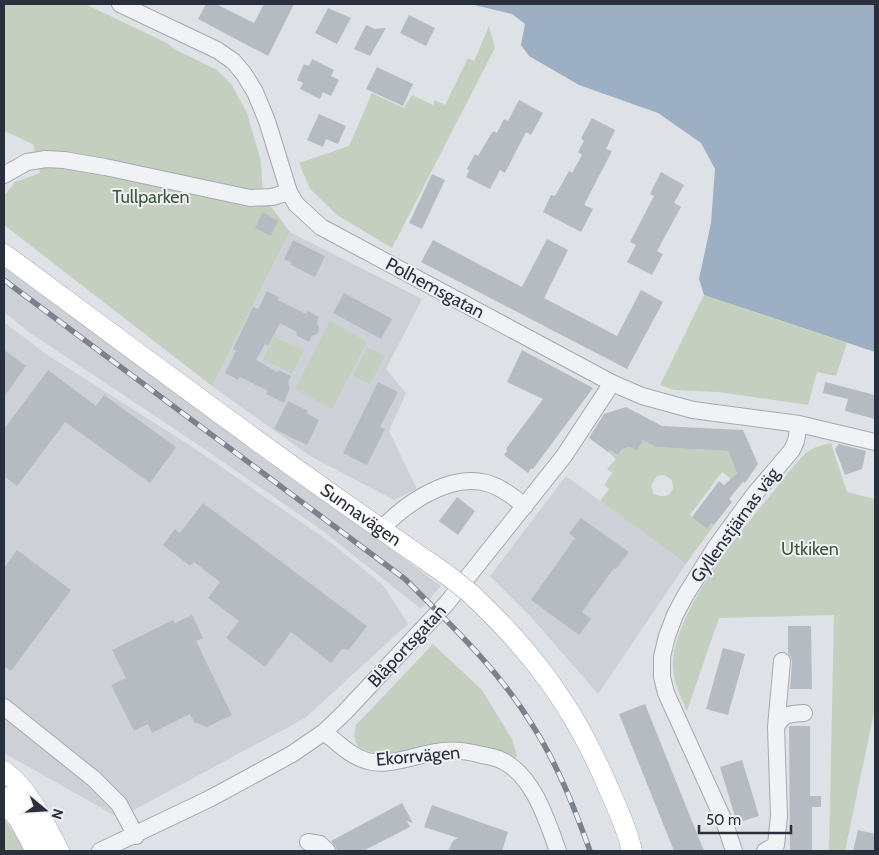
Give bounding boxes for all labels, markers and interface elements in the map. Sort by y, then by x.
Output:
park label: Tullparken [112,186,190,208]
street label: Polhemsgatan [382,253,488,323]
street label: Gyllenstjärnas väg [686,462,785,587]
street label: Sunnavägen [316,479,406,551]
park label: Utkiken [781,538,839,560]
street label: Blåportsgatan [363,600,451,692]
street label: Ekorrvägen [375,741,461,771]
north arrow [20,785,70,835]
scale bar [699,802,792,834]
text: N [47,807,67,822]
text: 50 m [706,811,741,829]

